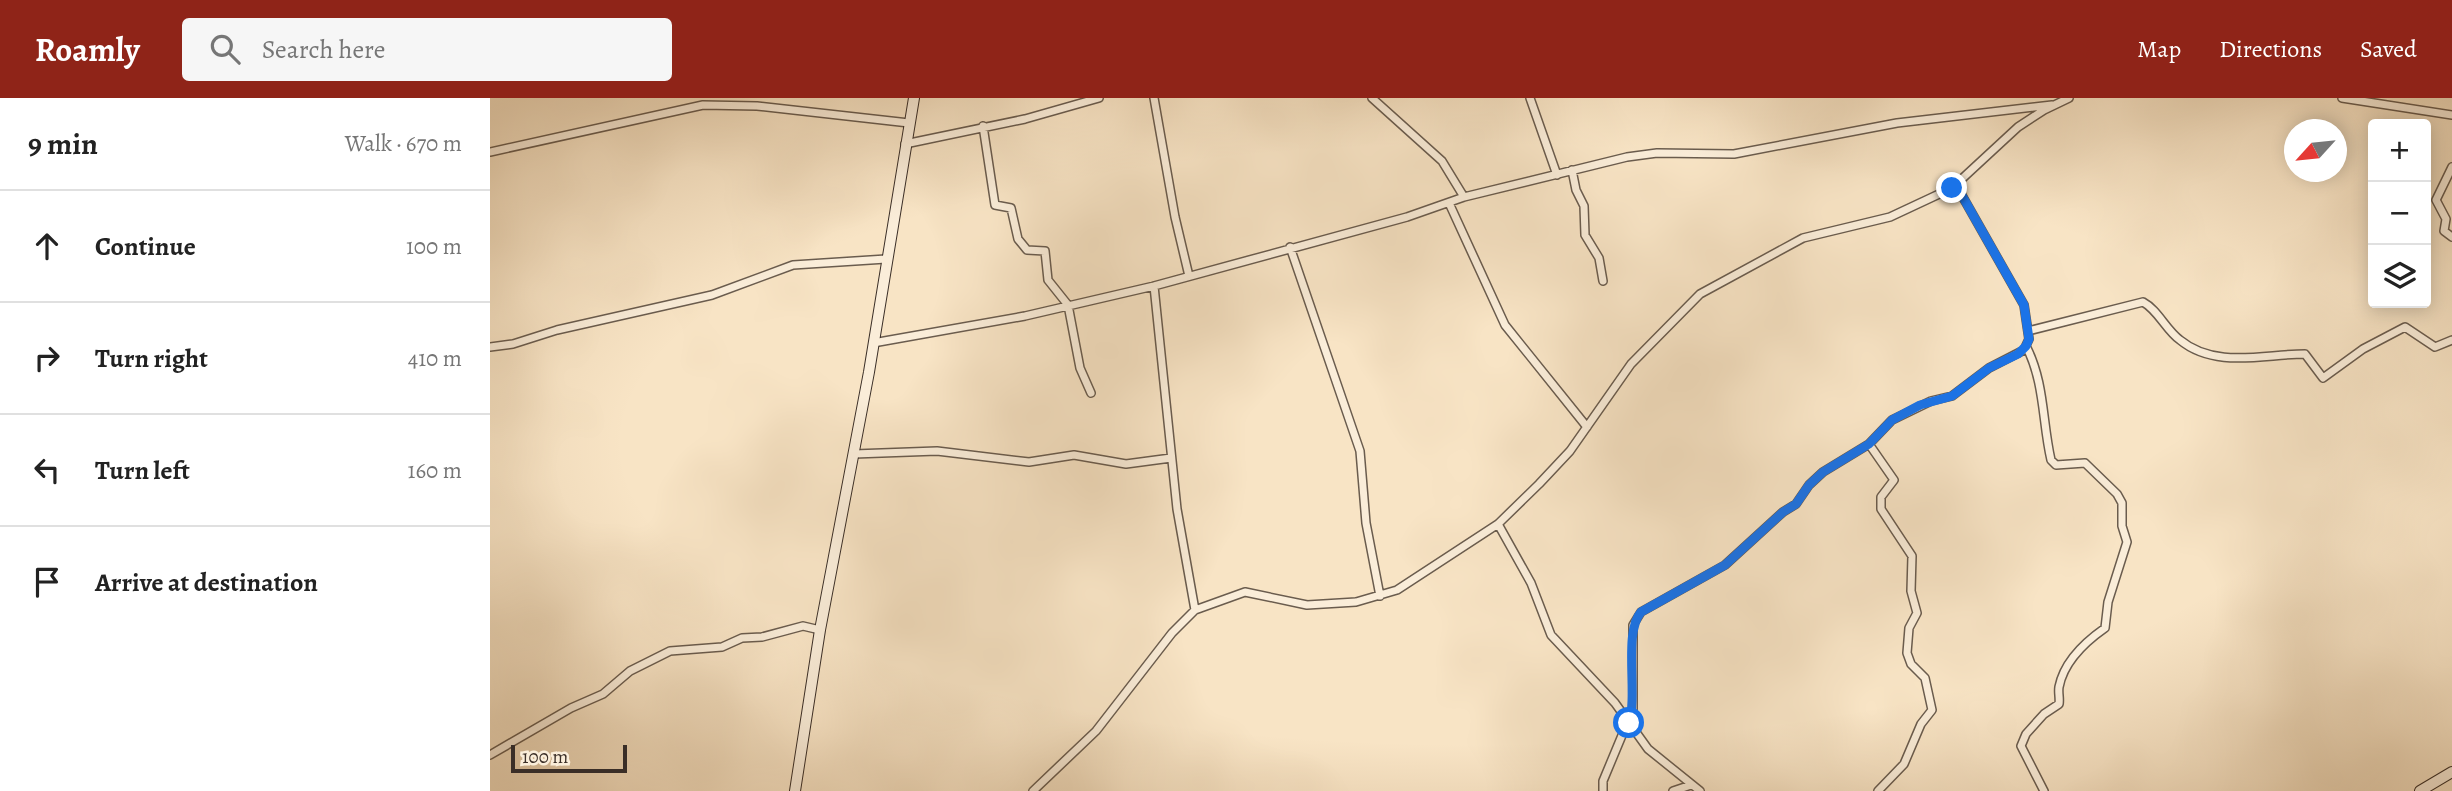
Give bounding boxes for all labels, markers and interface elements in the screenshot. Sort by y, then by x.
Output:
search box [182,18,672,81]
text: Roamly [35,27,140,72]
icon: search [206,30,244,68]
text: Search here [262,32,385,67]
text: Map [2137,33,2181,65]
text: Directions [2219,33,2322,65]
text: Saved [2360,33,2417,65]
north arrow [2284,119,2347,182]
map controls [2368,119,2431,308]
button: + [2368,119,2431,182]
text: 9 min [28,124,98,164]
text: Walk · 670 m [345,128,462,159]
route end [1936,172,1967,203]
button: − [2368,182,2431,245]
icon: ahead [28,227,66,265]
text: Continue [95,229,196,264]
text: 100 m [406,231,462,262]
button: layers [2368,245,2431,308]
icon: right [28,339,66,377]
text: Turn right [95,341,208,376]
text: 410 m [408,343,462,374]
icon: left [28,451,66,489]
text: Turn left [95,453,190,488]
text: 160 m [408,455,462,486]
icon: arrive [28,563,66,601]
text: Arrive at destination [95,565,318,600]
route start [1613,707,1644,738]
scale bar [511,742,626,774]
text: 100 m [522,744,568,770]

